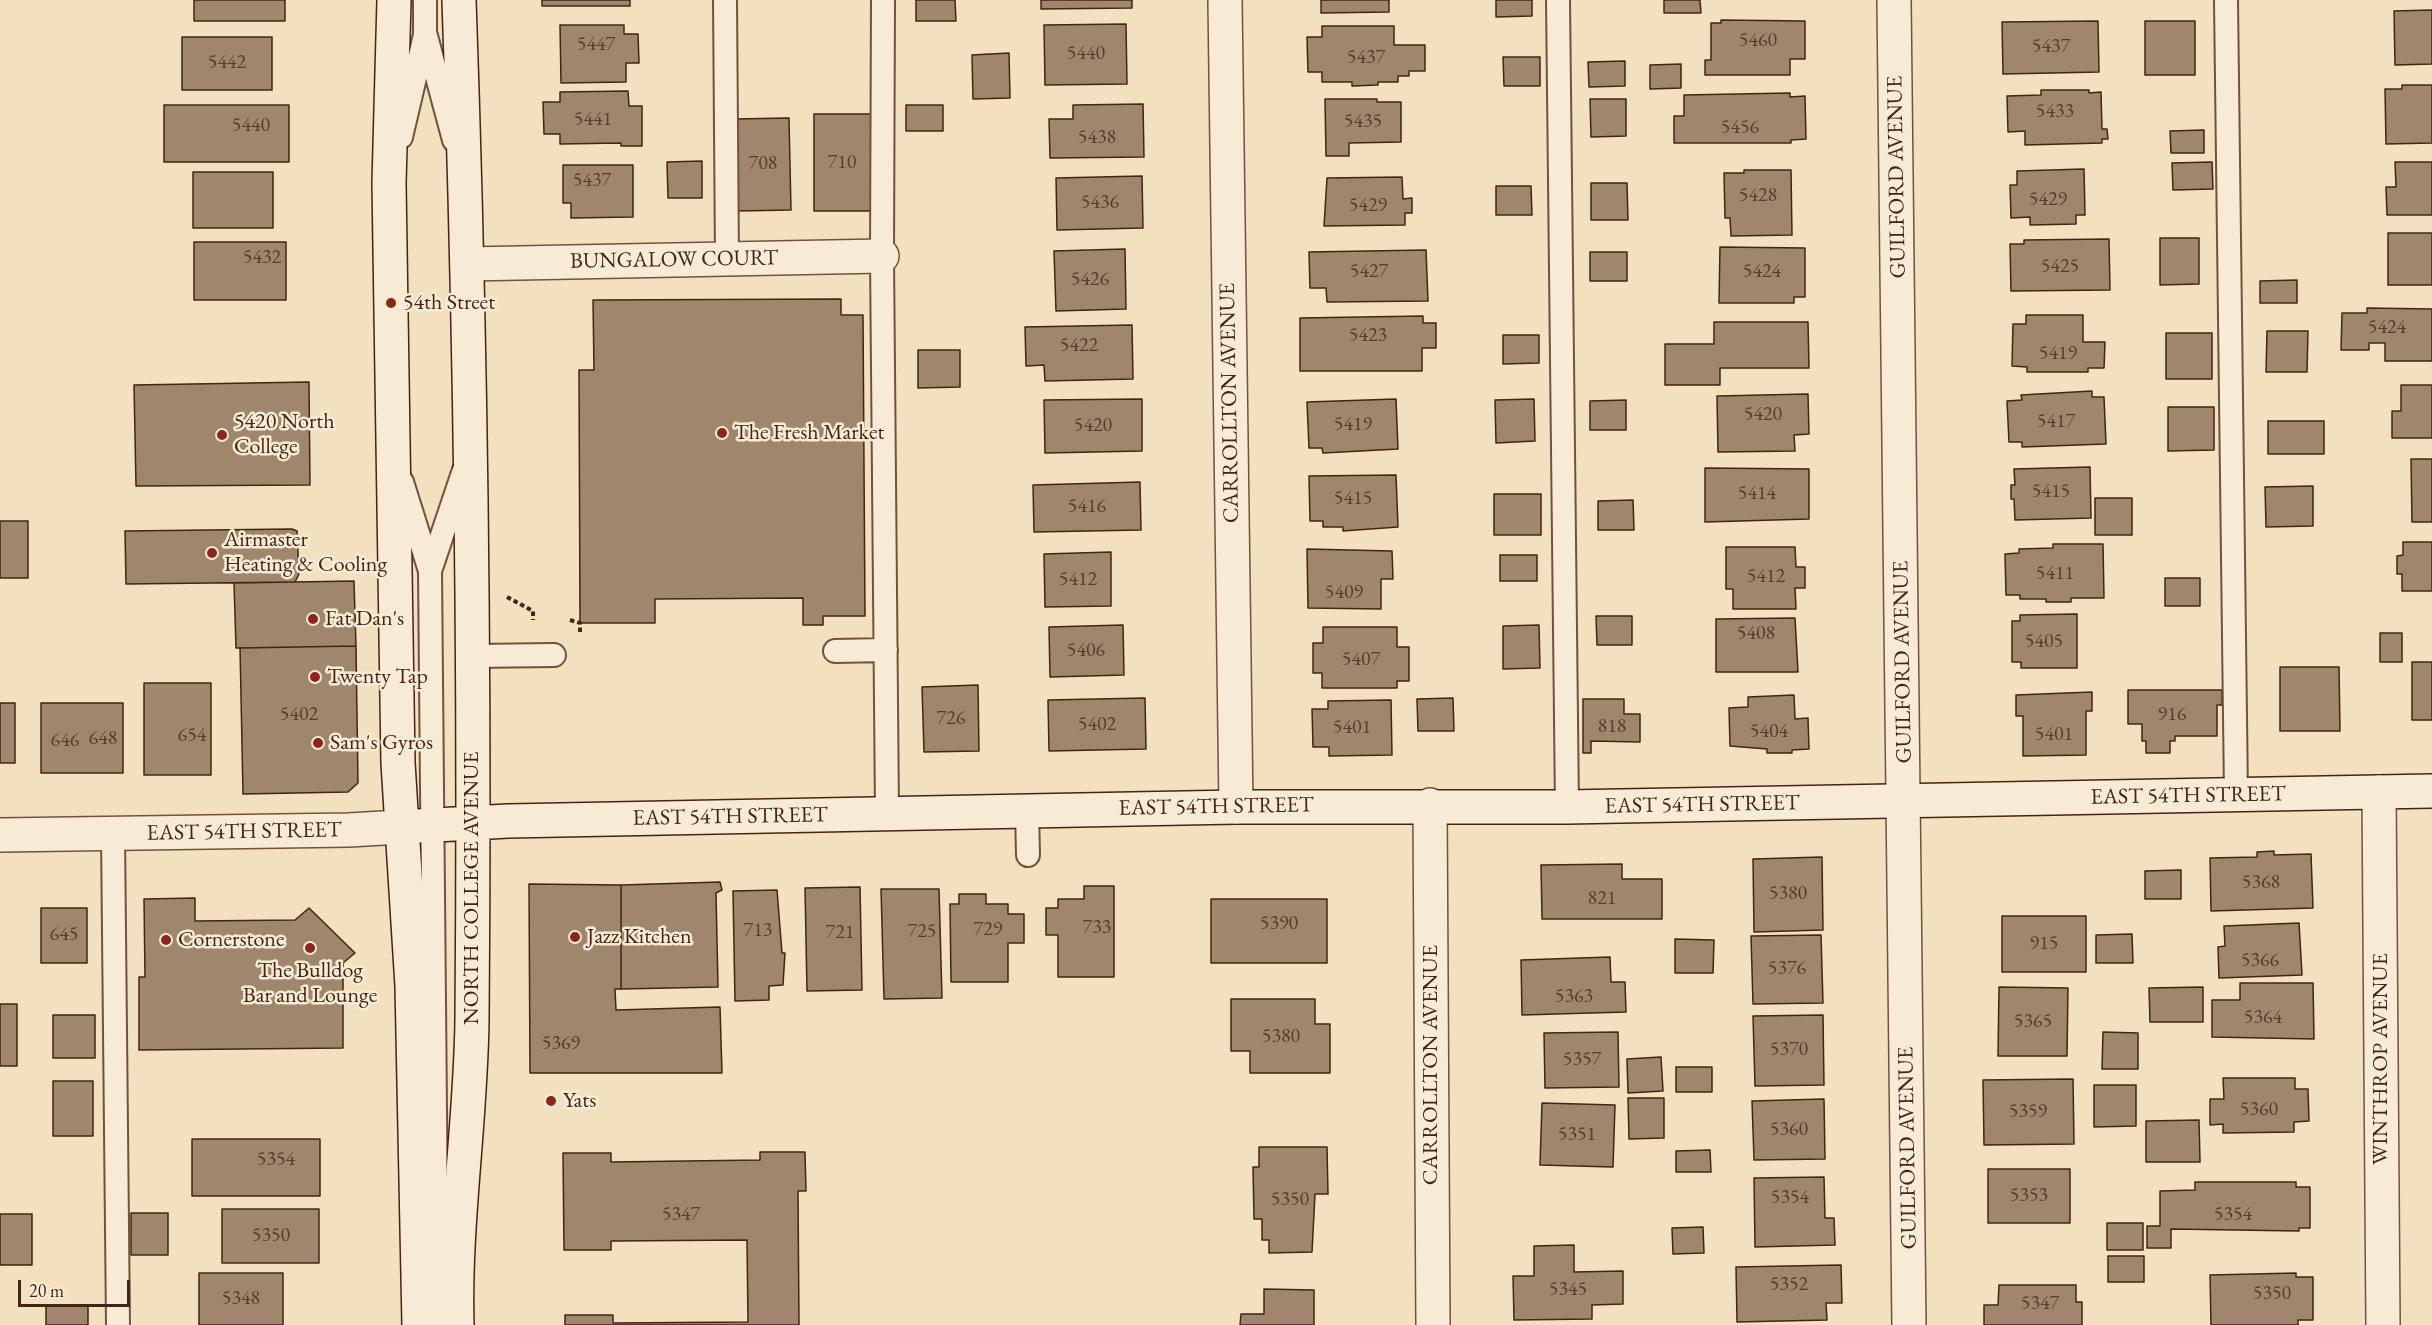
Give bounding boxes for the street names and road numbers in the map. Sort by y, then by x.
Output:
street label: GUILFORD AVENUE [1882,75,1912,279]
street label: BUNGALOW COURT [570,245,778,275]
street label: CARROLLTON AVENUE [1215,283,1245,523]
street label: GUILFORD AVENUE [1888,560,1918,764]
street label: NORTH COLLEGE AVENUE [459,751,485,1025]
street label: EAST 54TH STREET [2090,781,2286,811]
street label: EAST 54TH STREET [1604,790,1800,820]
street label: EAST 54TH STREET [1118,792,1314,822]
street label: EAST 54TH STREET [632,802,828,832]
street label: EAST 54TH STREET [146,817,342,847]
street label: CARROLLTON AVENUE [1418,945,1444,1185]
street label: WINTHROP AVENUE [2368,953,2394,1165]
street label: GUILFORD AVENUE [1893,1046,1923,1250]

